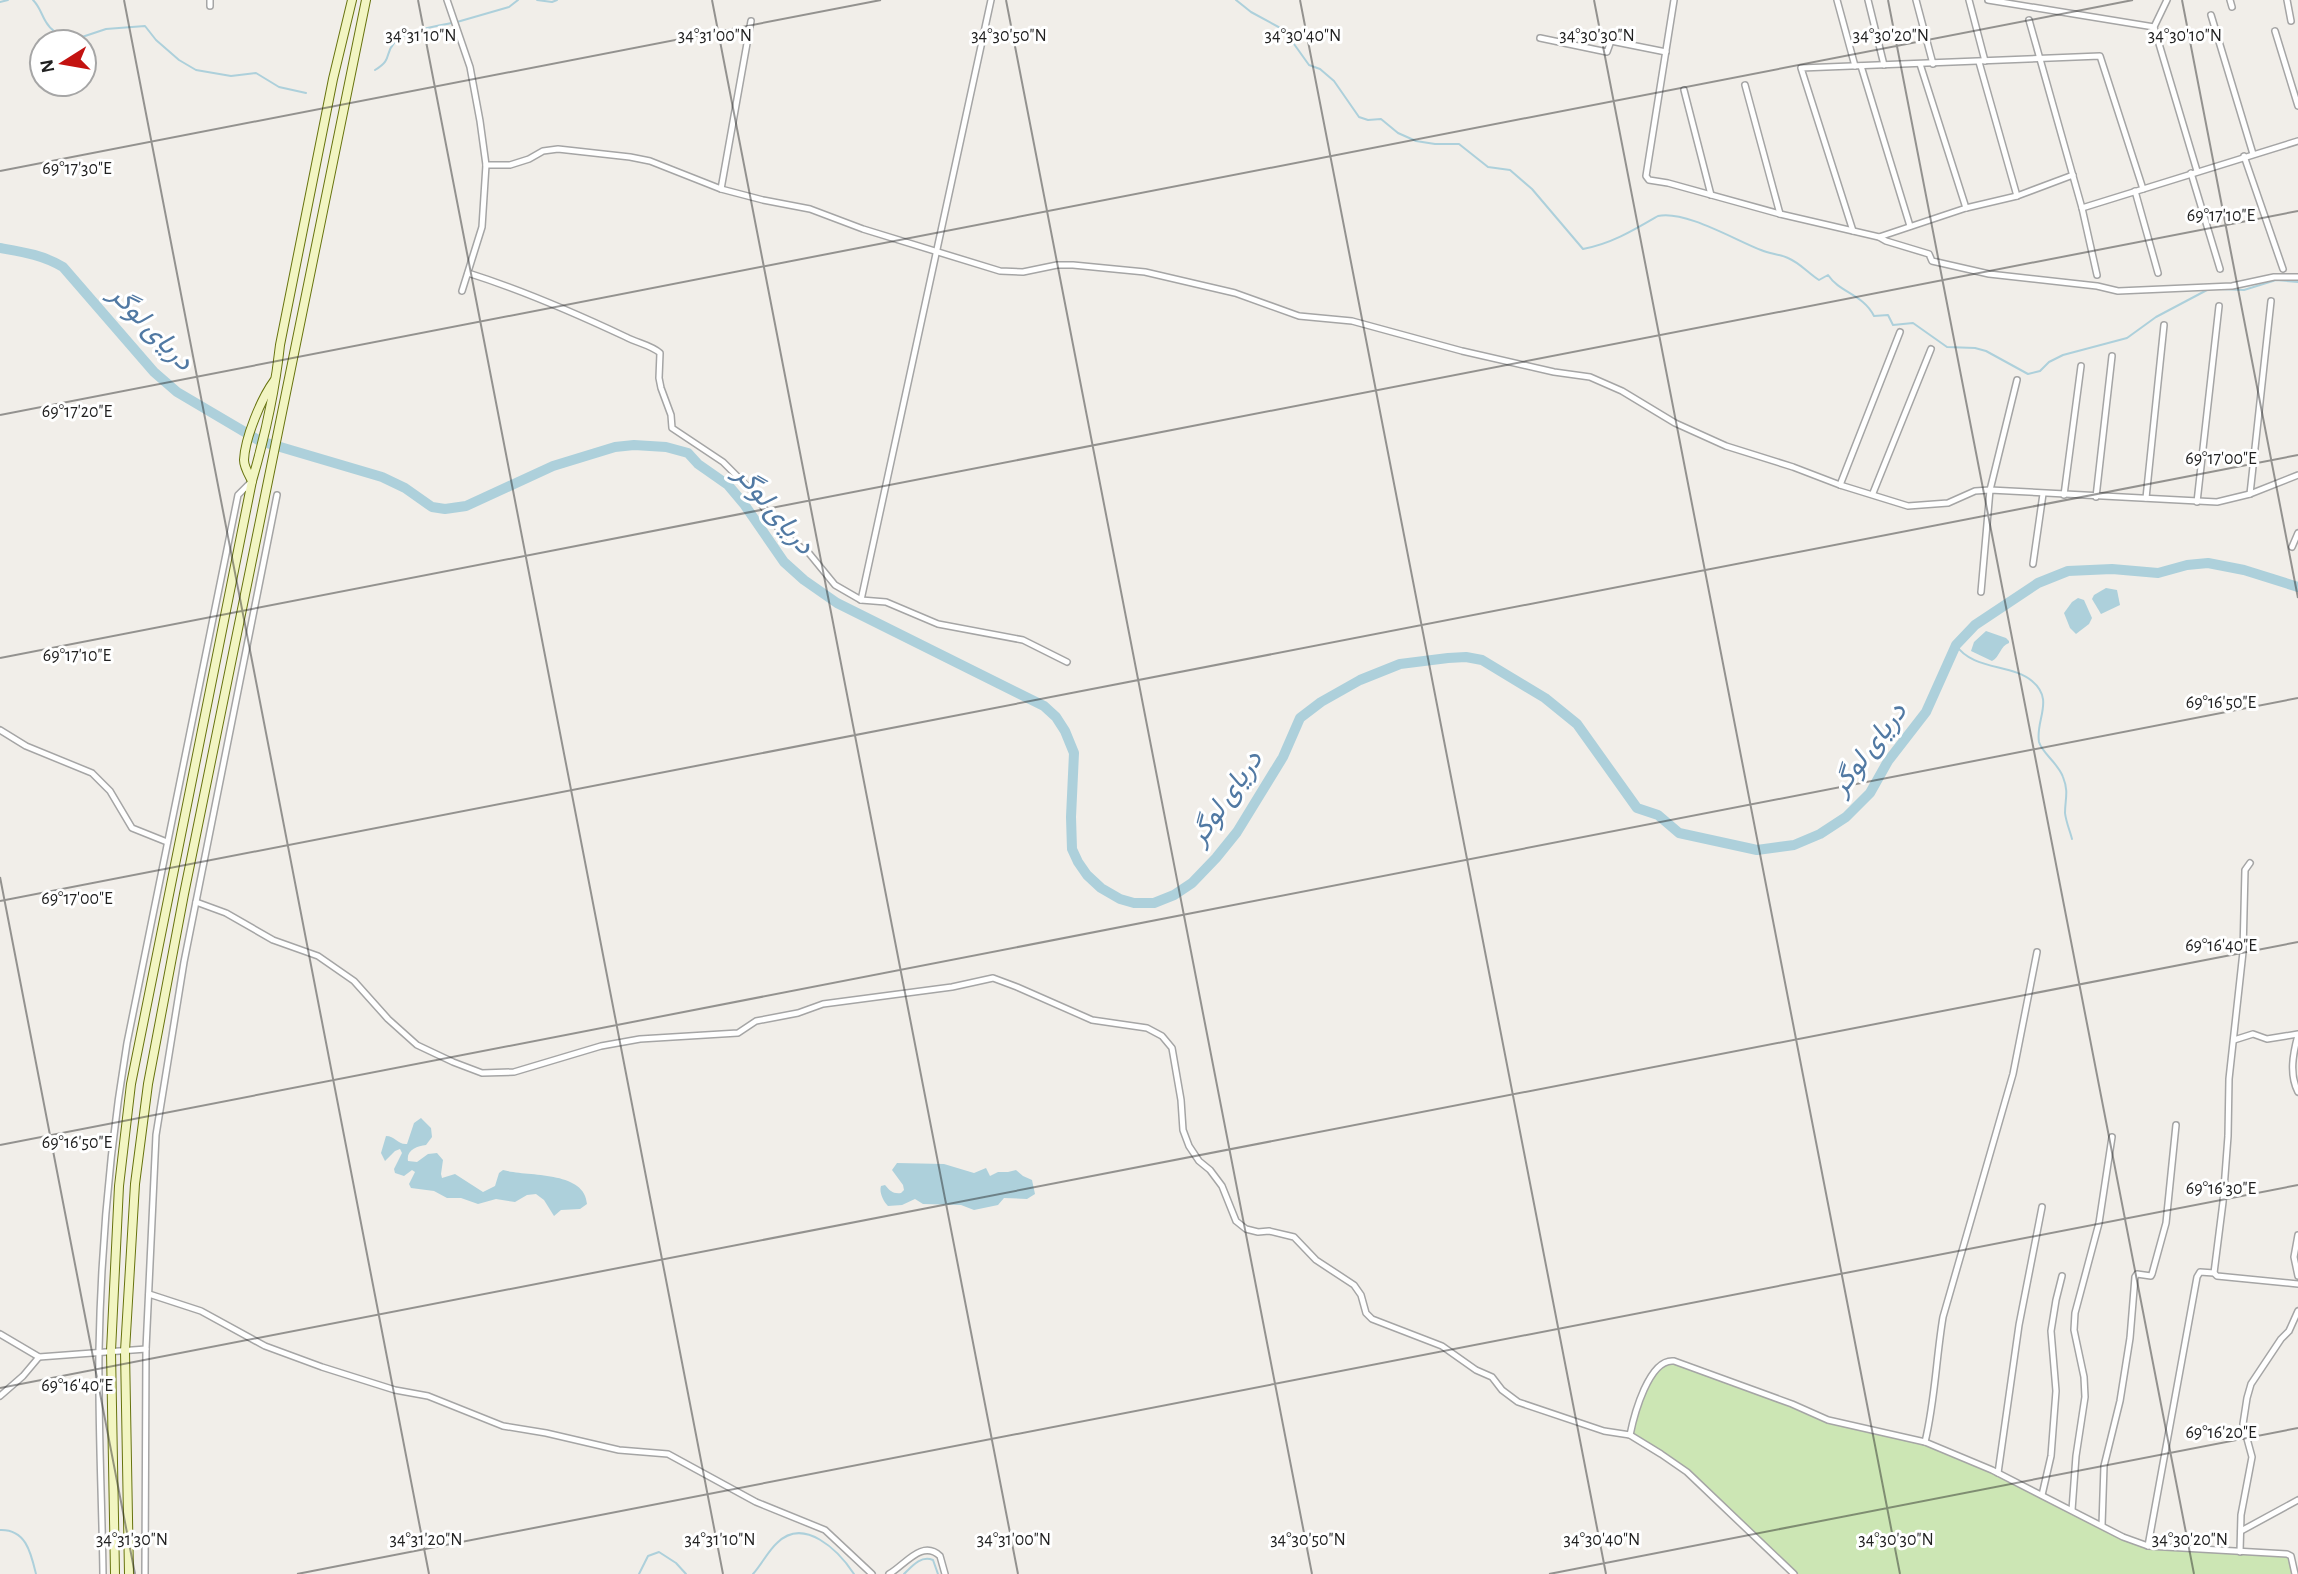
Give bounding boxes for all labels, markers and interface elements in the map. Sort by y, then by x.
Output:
text: 34°31'10"N [386,27,456,45]
text: 34°31'00"N [678,27,752,45]
text: 34°30'50"N [971,27,1047,45]
text: 34°30'40"N [1265,27,1341,45]
text: 34°30'30"N [1559,27,1635,45]
text: 34°30'20"N [1853,27,1929,45]
text: 34°30'10"N [2148,27,2222,45]
north arrow [28,28,98,98]
text: N [37,58,58,74]
text: 69°17'30"E [42,160,112,178]
text: 69°17'10"E [2187,207,2255,225]
water label: دریای لوگر [101,278,199,378]
text: 69°17'20"E [42,403,112,421]
text: 69°17'00"E [2185,450,2257,468]
water label: دریای لوگر [726,458,820,562]
text: 69°17'10"E [43,647,111,665]
text: 69°16'50"E [2186,694,2257,712]
water label: دریای لوگر [1824,697,1914,803]
water label: دریای لوگر [1182,745,1270,853]
text: 69°17'00"E [41,890,113,908]
text: 69°16'40"E [2185,937,2257,955]
text: 69°16'50"E [42,1134,113,1152]
text: 69°16'30"E [2186,1180,2257,1198]
text: 69°16'40"E [41,1377,113,1395]
text: 69°16'20"E [2185,1424,2257,1442]
text: 34°31'30"N [96,1531,168,1549]
text: 34°31'20"N [390,1531,462,1549]
text: 34°31'10"N [685,1531,755,1549]
text: 34°31'00"N [977,1531,1051,1549]
text: 34°30'50"N [1270,1531,1346,1549]
text: 34°30'40"N [1564,1531,1640,1549]
text: 34°30'30"N [1858,1531,1934,1549]
text: 34°30'20"N [2152,1531,2228,1549]

